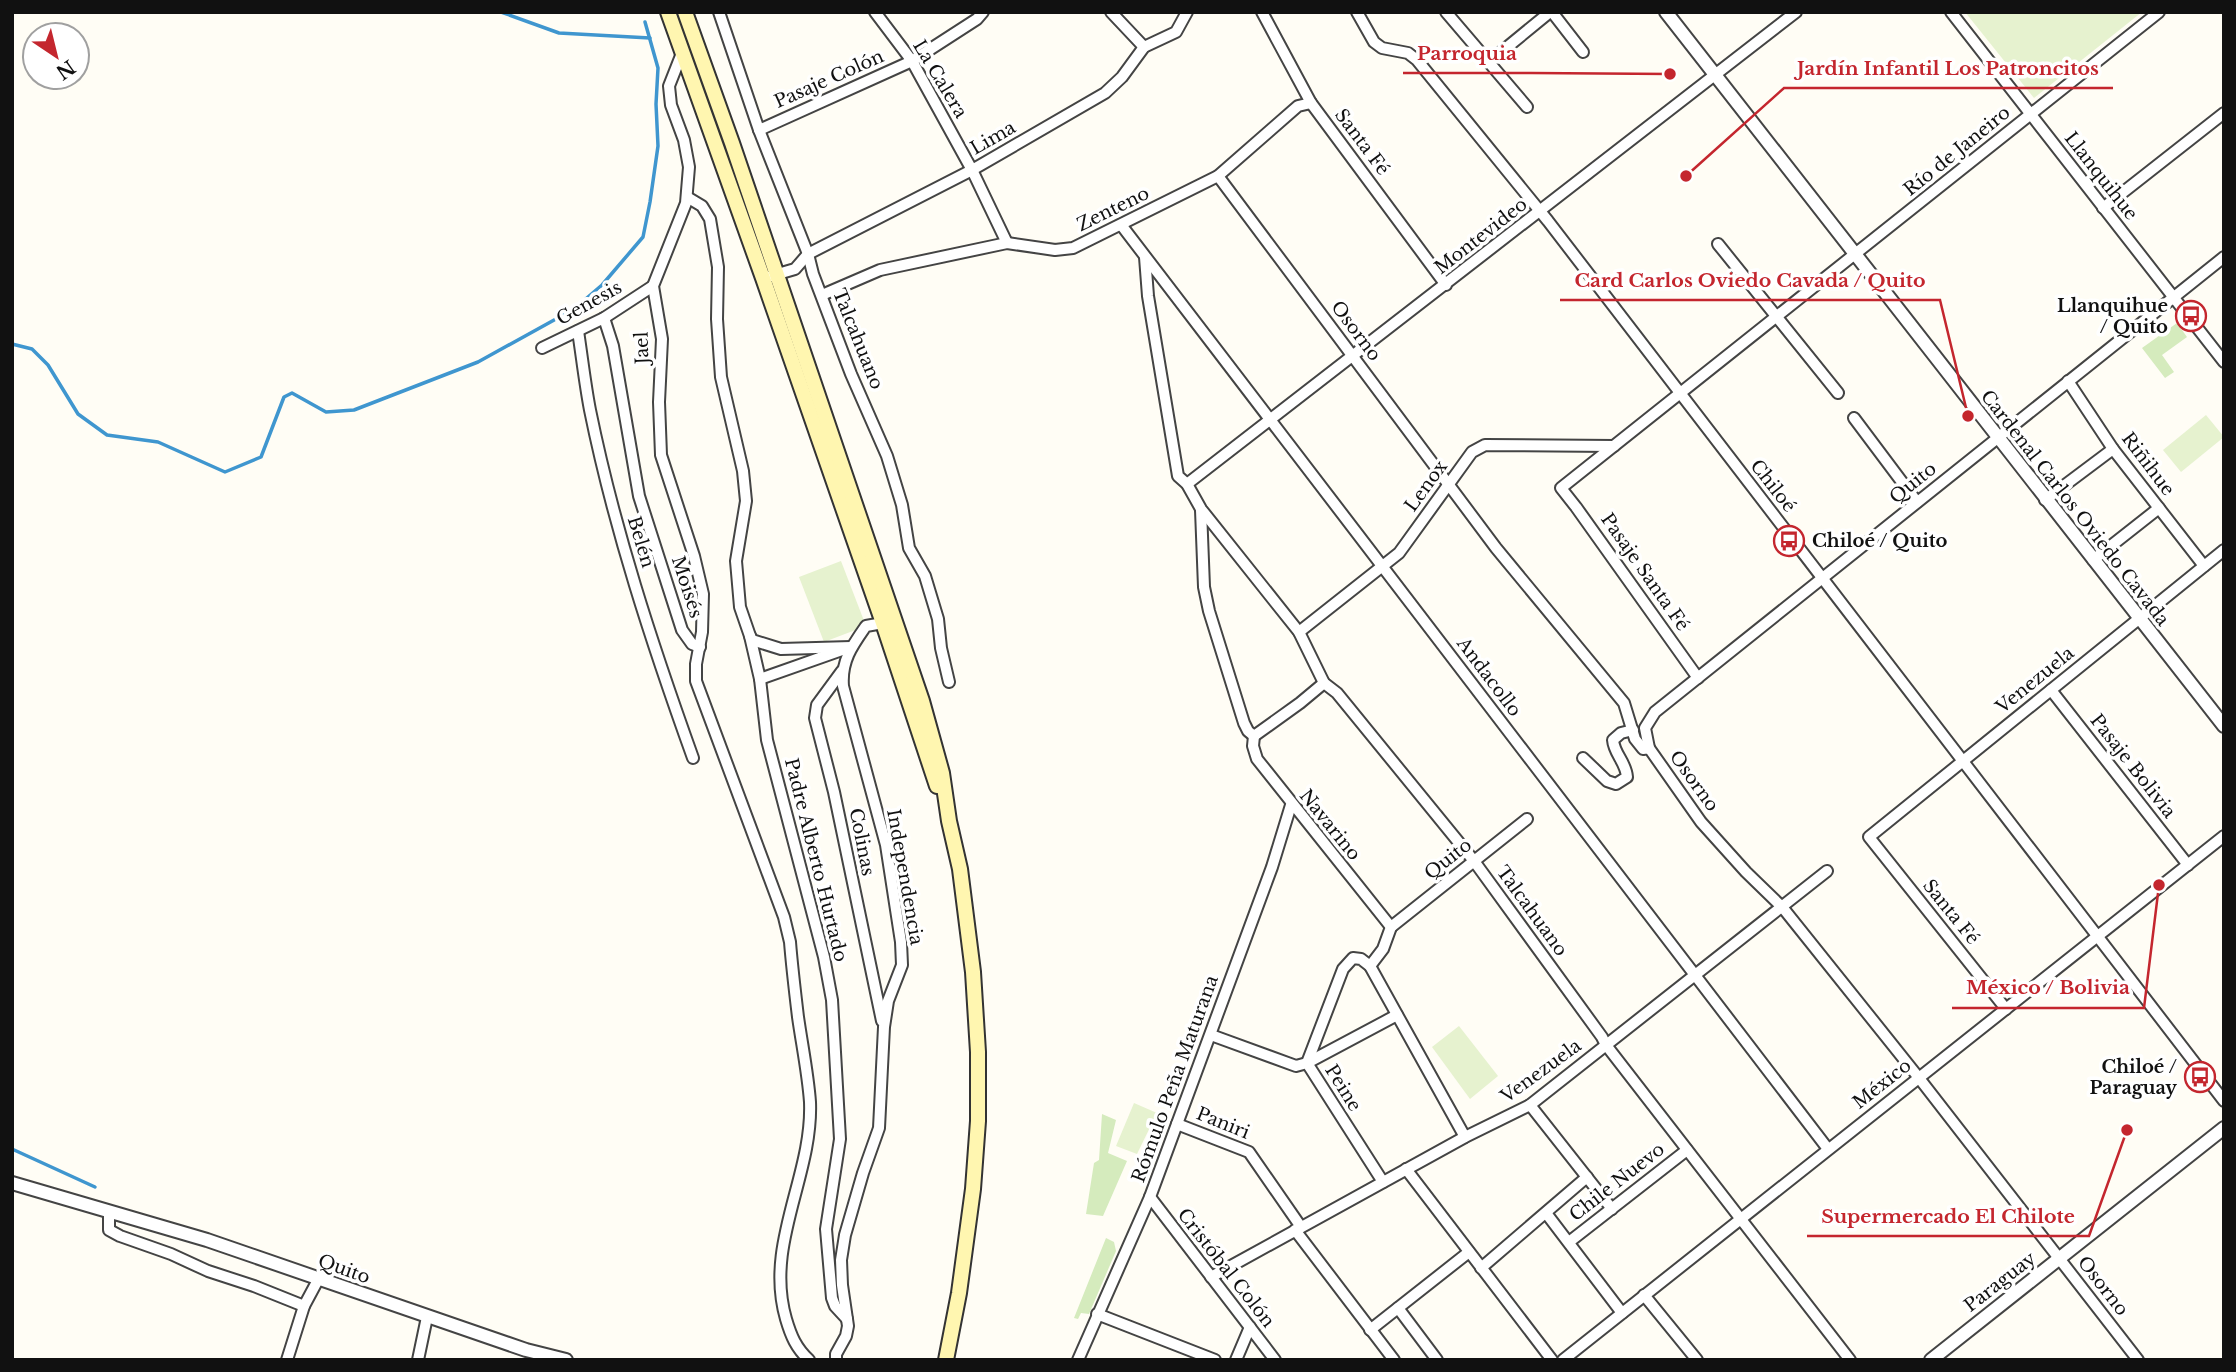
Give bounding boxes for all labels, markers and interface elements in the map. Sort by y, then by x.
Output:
north arrow [21,21,91,91]
callout: Parroquia [1403,33,1531,73]
street label: La Calera [908,36,972,122]
text: Parroquia [1417,42,1517,65]
street label: Pasaje Colón [771,45,887,113]
callout: Jardín Infantil Los Patroncitos [1784,48,2113,88]
text: N [51,55,79,84]
text: Jardín Infantil Los Patroncitos [1793,57,2099,80]
street label: Río de Janeiro [1899,101,2015,201]
street label: Santa Fé [1330,104,1394,180]
street label: Lima [966,116,1020,160]
street label: Llanquihue [2060,127,2142,225]
street label: Zenteno [1073,182,1153,236]
street label: Montevideo [1430,193,1532,279]
callout: Card Carlos Oviedo Cavada / Quito [1560,260,1940,300]
text: Card Carlos Oviedo Cavada / Quito [1574,269,1926,292]
street label: Genesis [553,276,625,330]
street label: Talcahuano [828,285,888,393]
place label: Llanquihue / Quito [2057,295,2168,338]
street label: Osorno [1326,297,1386,365]
bus stop icon: Llanquihue / Quito [2174,299,2208,333]
street label: Jael [630,331,654,367]
street label: Cardenal Carlos Oviedo Cavada [1976,386,2174,630]
street label: Riñihue [2117,428,2179,500]
street label: Chiloé [1746,455,1800,517]
street label: Lenox [1400,456,1452,516]
street label: Quito [1885,458,1941,508]
street label: Pasaje Santa Fé [1596,509,1694,635]
street label: Belén [623,514,659,570]
bus stop icon: Chiloé / Quito [1772,524,1806,558]
place label: Chiloé / Quito [1812,530,1948,552]
street label: Moisés [667,553,707,621]
street label: Andacollo [1452,632,1526,721]
street label: Venezuela [1991,642,2078,719]
street label: Pasaje Bolivia [2086,710,2180,822]
street label: Osorno [1665,746,1723,816]
street label: Padre Alberto Hurtado [780,756,852,964]
street label: Navarino [1295,785,1365,865]
street label: Colinas [845,806,879,878]
street label: Independencia [882,807,928,947]
street label: Quito [1420,834,1476,884]
street label: Talcahuano [1492,861,1572,961]
street label: Santa Fé [1918,875,1984,949]
callout: México / Bolivia [1952,968,2144,1008]
street label: Rómulo Peña Maturana [1127,972,1223,1186]
text: México / Bolivia [1966,976,2130,999]
street label: Venezuela [1496,1035,1585,1108]
street label: México [1848,1054,1916,1114]
place label: Chiloé / Paraguay [2089,1056,2177,1099]
bus stop icon: Chiloé / Paraguay [2183,1060,2217,1094]
street label: Peine [1320,1061,1366,1115]
street label: Paniri [1193,1102,1253,1144]
street label: Chile Nuevo [1565,1138,1669,1226]
callout: Supermercado El Chilote [1807,1196,2089,1236]
street label: Cristóbal Colón [1173,1204,1279,1332]
text: Supermercado El Chilote [1821,1205,2075,1228]
street label: Paraguay [1960,1247,2041,1317]
street label: Quito [315,1249,373,1289]
street label: Osorno [2073,1252,2133,1320]

